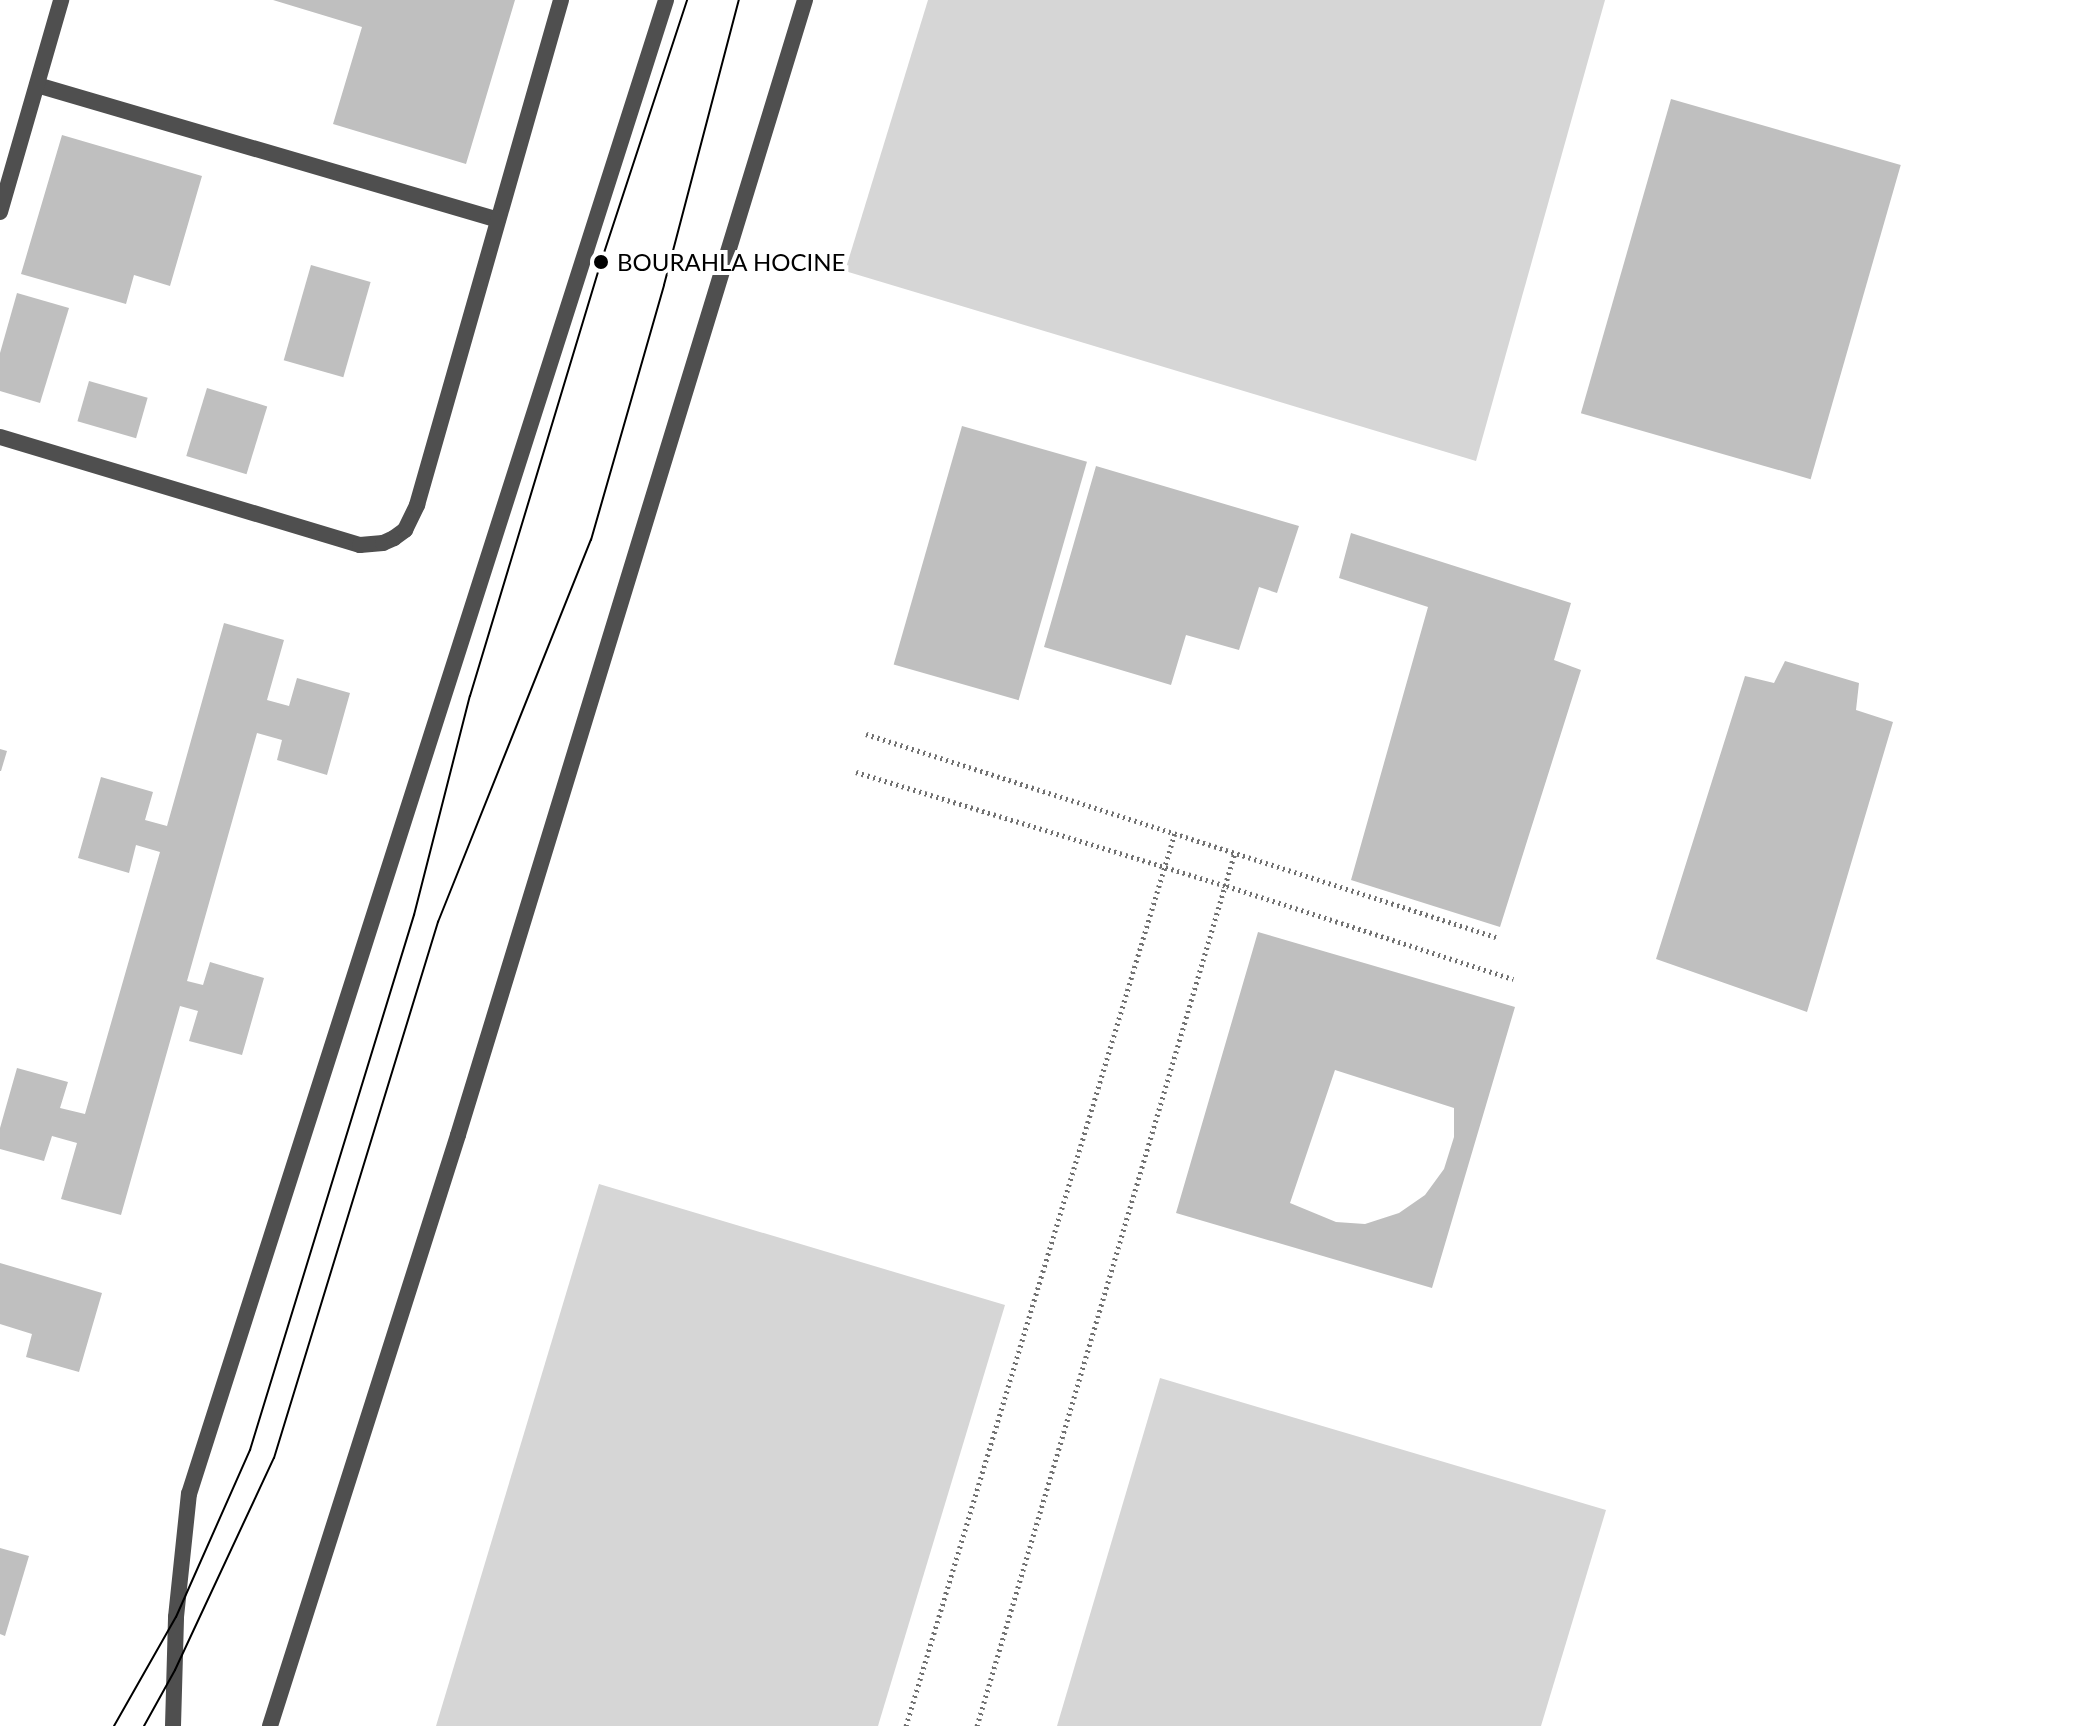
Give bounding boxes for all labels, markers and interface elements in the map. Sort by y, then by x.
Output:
place label: BOURAHLA HOCINE [617,248,846,276]
marker: BOURAHLA HOCINE [592,253,610,271]

